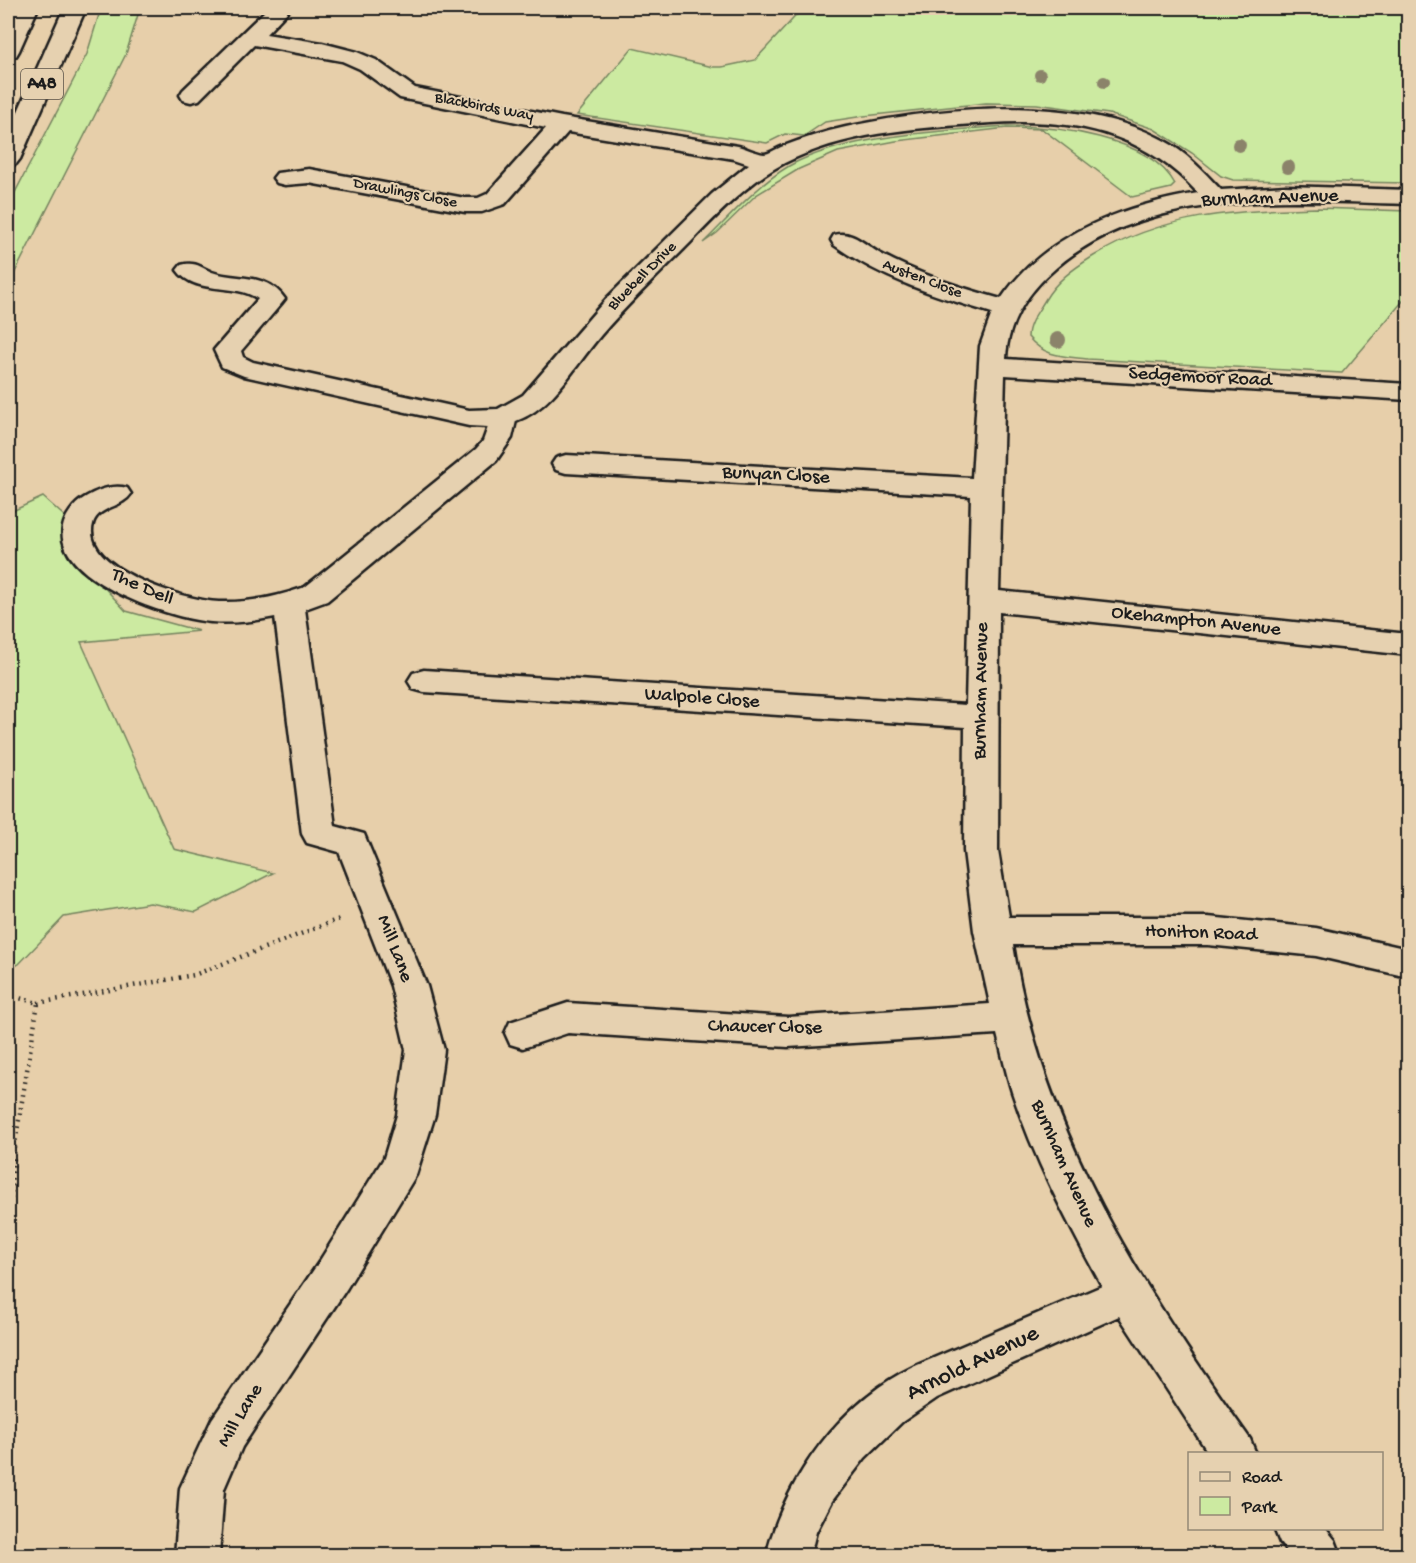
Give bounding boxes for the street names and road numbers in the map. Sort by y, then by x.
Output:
road number: A48 [21,69,63,99]
street label: Blackbirds Way [432,89,535,127]
street label: Drawlings Close [350,174,459,214]
street label: Burnham Avenue [1200,185,1340,213]
street label: Bluebell Drive [604,238,682,316]
street label: Austen Close [880,256,965,304]
street label: Sedgemoor Road [1128,363,1275,393]
street label: Bunyan Close [721,462,831,490]
street label: The Dell [106,564,177,612]
street label: Okehampton Avenue [1110,602,1282,642]
street label: Burnham Avenue [969,622,995,761]
street label: Walpole Close [644,683,761,715]
street label: Mill Lane [371,912,418,986]
street label: Honiton Road [1145,921,1260,948]
street label: Chaucer Close [708,1016,823,1041]
street label: Burnham Avenue [1024,1096,1102,1232]
street label: Arnold Avenue [902,1319,1044,1409]
street label: Mill Lane [213,1379,269,1452]

